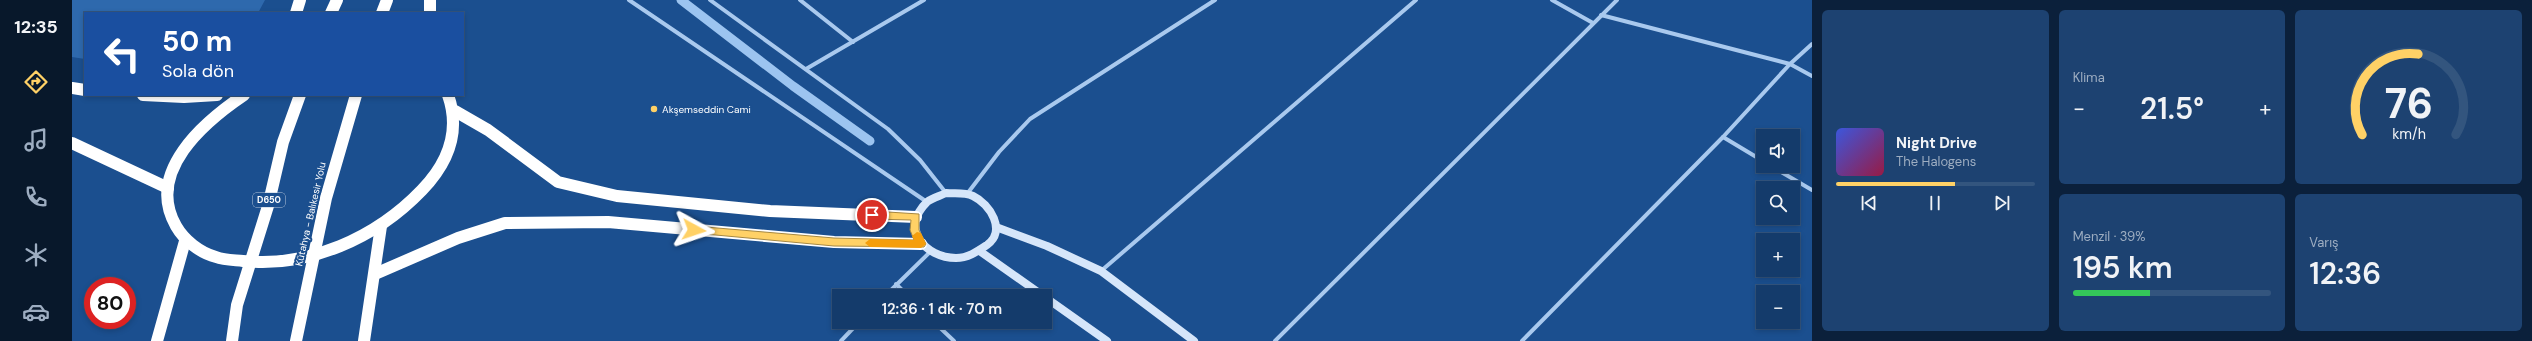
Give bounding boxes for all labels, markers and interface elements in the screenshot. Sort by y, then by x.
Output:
text: 12:35 [14,15,58,39]
text: 50 m [162,23,232,60]
icon: left [96,28,148,80]
text: Sola dön [162,59,234,83]
icon: directions [22,68,50,96]
text: Klima [2073,69,2105,86]
text: 76 [2385,77,2433,131]
text: 21.5° [2140,89,2204,128]
text: − [2073,94,2085,123]
text: + [2259,94,2271,123]
place label: Akşemseddin Cami [662,103,751,116]
marker: Akşemseddin Cami [649,104,659,114]
text: km/h [2392,124,2426,142]
icon: music [22,126,50,154]
map controls [1756,129,1800,329]
button: sound [1756,129,1800,173]
text: Night Drive [1896,133,1977,153]
text: The Halogens [1896,153,1976,170]
street label: Kütahya - Balıkesir Yolu [292,161,329,267]
button: search [1756,181,1800,225]
icon: phone [22,183,50,211]
icon: previous [1858,192,1880,214]
icon: pause [1924,192,1946,214]
icon: next [1991,192,2013,214]
road number: D650 [253,193,285,207]
pin [855,198,889,232]
icon: arrive [861,204,883,226]
position arrow [673,209,715,251]
text: Menzil · 39% [2073,228,2145,245]
button: + [1756,233,1800,277]
text: Varış [2309,234,2339,251]
icon: climate [22,241,50,269]
text: 195 km [2073,248,2172,287]
text: 12:36 [2309,254,2381,293]
speed limit sign: 80 [84,277,136,329]
button: − [1756,285,1800,329]
icon: car [22,298,50,326]
text: 12:36 · 1 dk · 70 m [882,299,1002,319]

